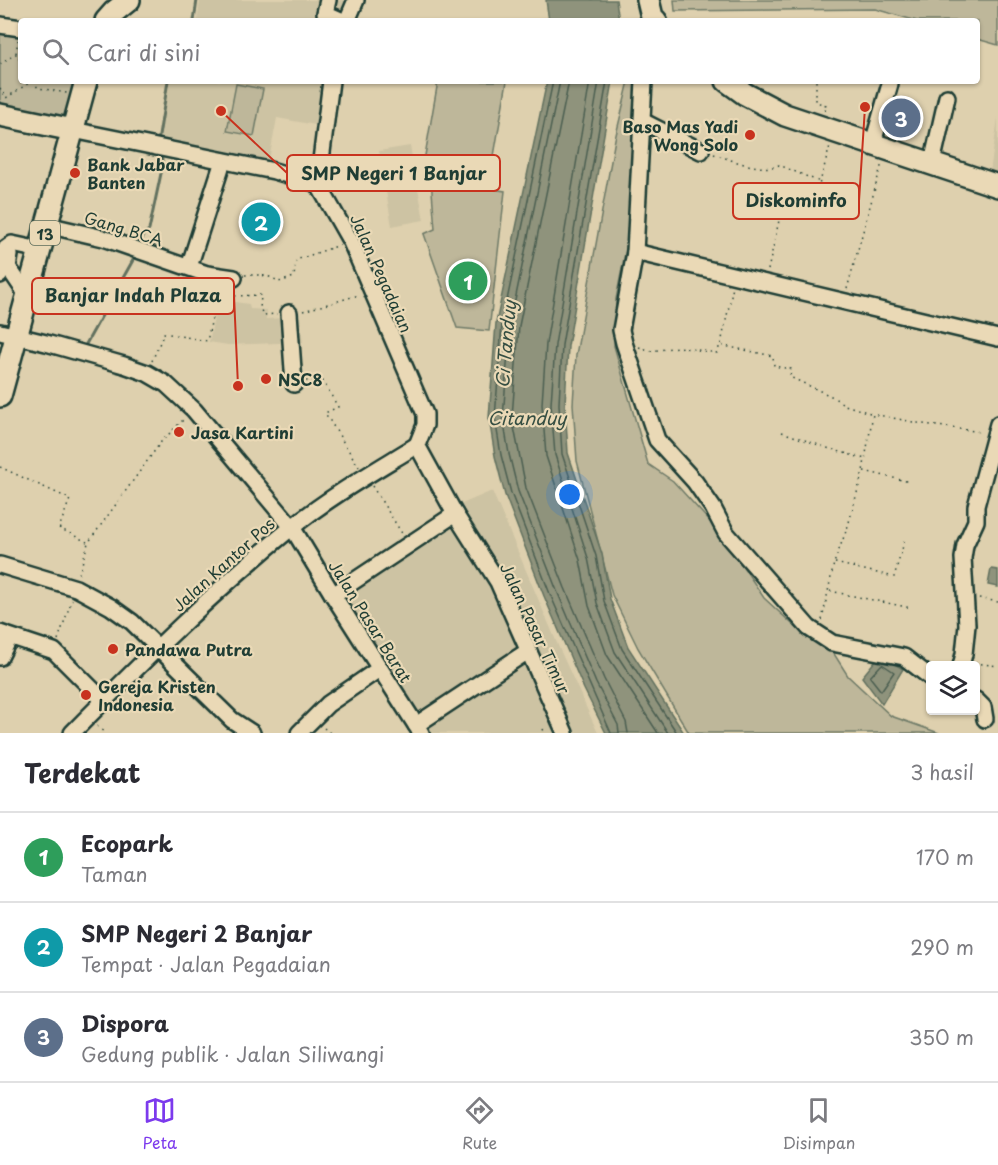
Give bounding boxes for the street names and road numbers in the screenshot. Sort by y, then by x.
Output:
street label: Gang BCA [82,205,166,251]
street label: Jalan Pegadaian [345,210,419,336]
road number: 13 [30,221,60,245]
street label: Jalan Kantor Pos [167,511,279,617]
street label: Jalan Pasar Barat [324,555,419,687]
street label: Jalan Pasar Timur [495,558,577,698]

